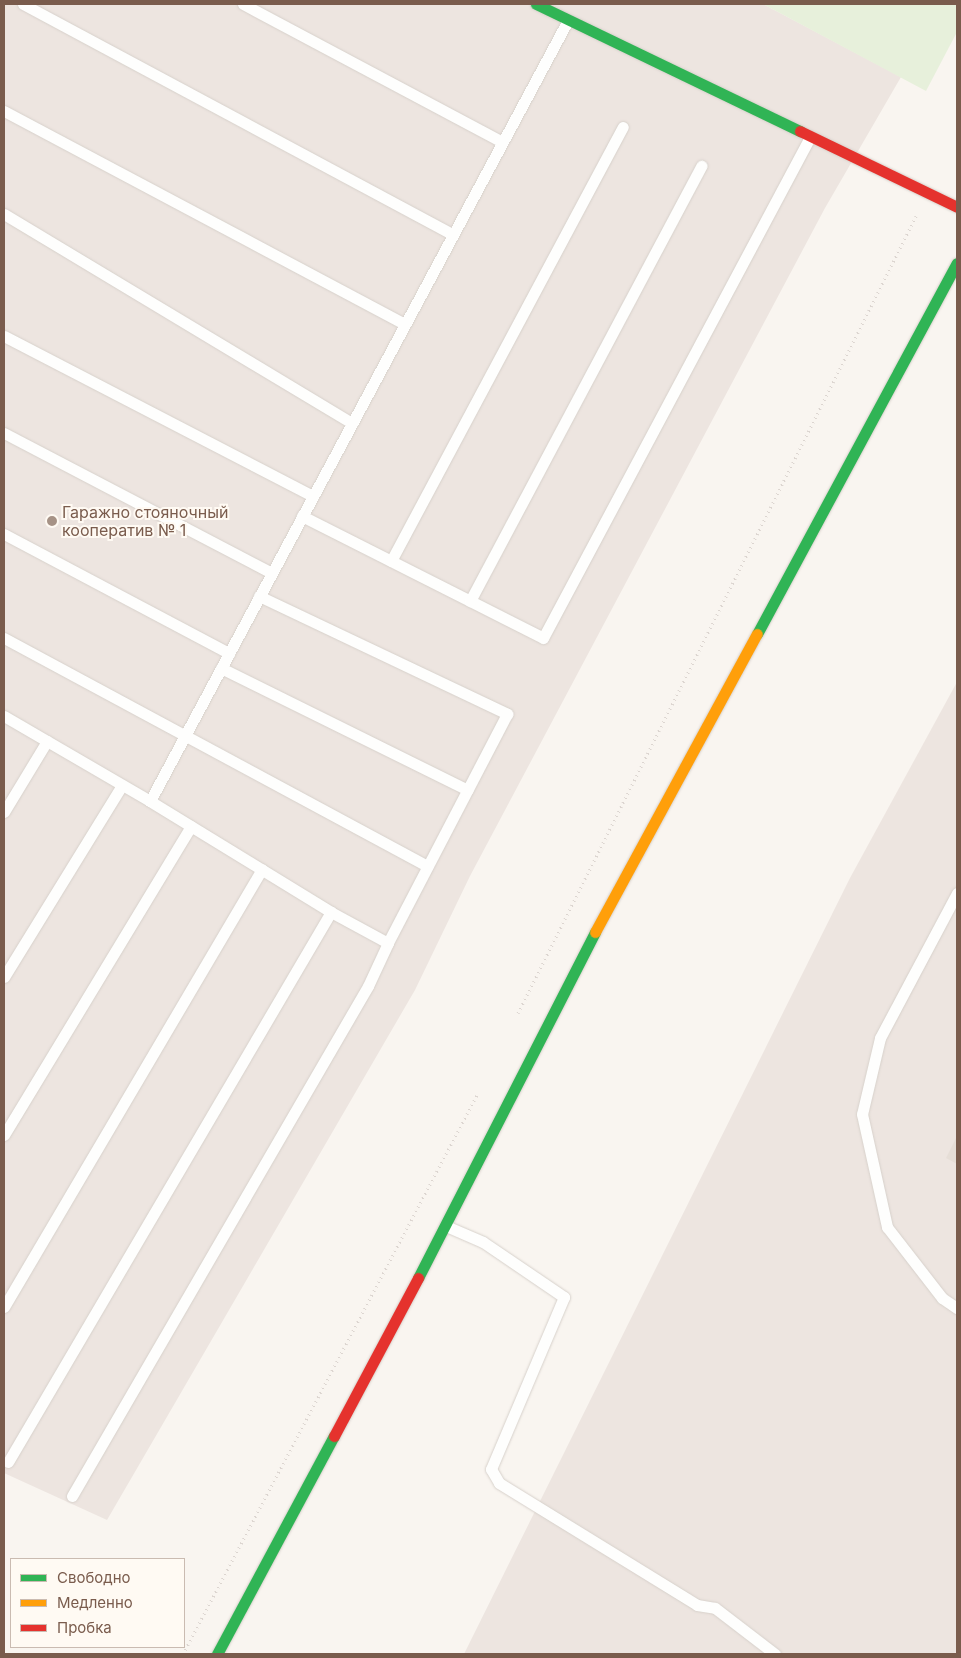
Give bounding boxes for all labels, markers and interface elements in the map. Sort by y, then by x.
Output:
place label: Гаражно стояночный кооператив № 1 [62,502,228,540]
marker: Гаражно стояночный кооператив № 1 [46,515,58,527]
legend [10,1558,185,1648]
text: Свободно [57,1568,131,1587]
text: Медленно [57,1593,133,1612]
text: Пробка [57,1618,112,1637]

